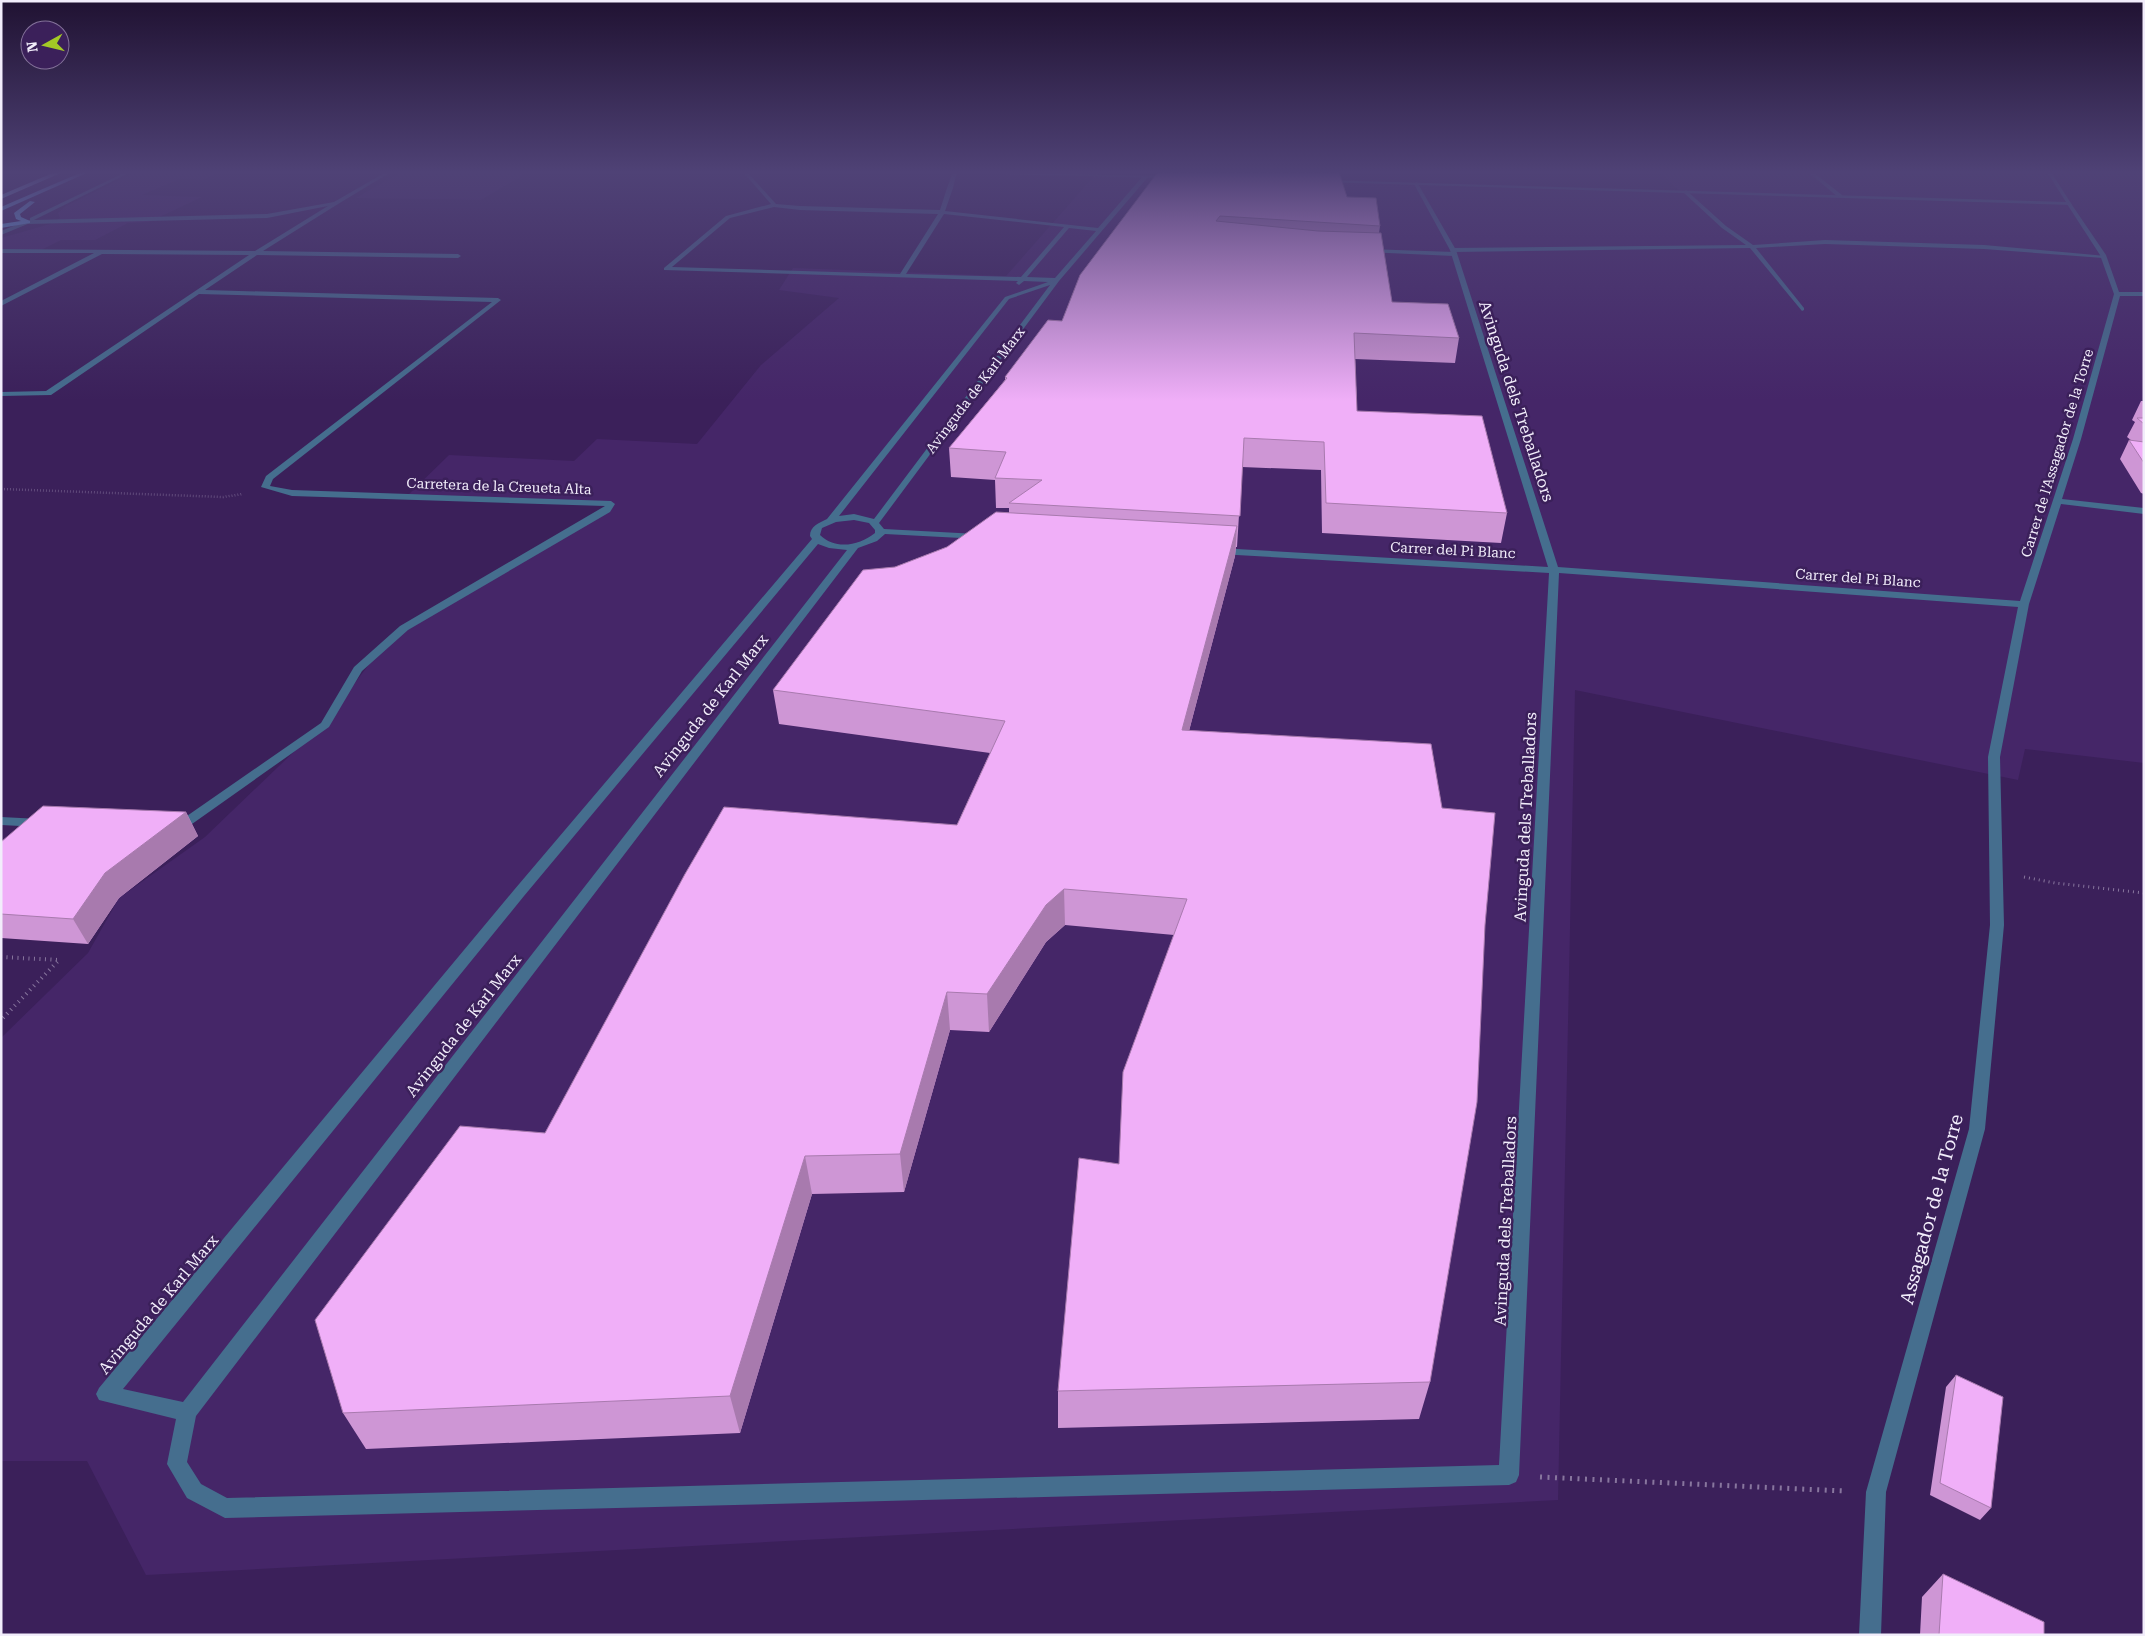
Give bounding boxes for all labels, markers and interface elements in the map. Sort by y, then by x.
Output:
north arrow [20,20,70,70]
text: N [23,40,41,53]
street label: Avinguda dels Treballadors [1475,298,1558,504]
street label: Avinguda de Karl Marx [922,324,1028,456]
street label: Carrer de l'Assagador de la Torre [2018,347,2096,559]
street label: Carretera de la Creueta Alta [406,475,592,497]
street label: Carrer del Pi Blanc [1390,539,1516,561]
street label: Carrer del Pi Blanc [1795,566,1921,590]
street label: Avinguda de Karl Marx [649,630,773,780]
street label: Avinguda dels Treballadors [1511,711,1541,922]
street label: Avinguda de Karl Marx [402,950,526,1100]
street label: Assagador de la Torre [1895,1111,1968,1307]
street label: Avinguda dels Treballadors [1491,1115,1521,1326]
street label: Avinguda de Karl Marx [95,1230,223,1378]

